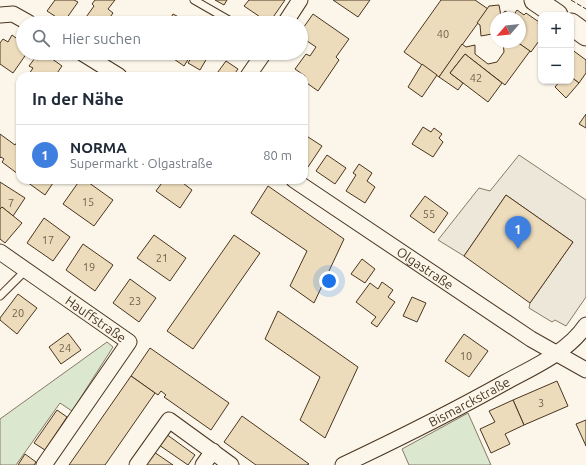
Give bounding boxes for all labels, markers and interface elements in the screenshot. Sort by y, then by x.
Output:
north arrow [490,12,526,48]
map controls [538,12,574,84]
button: + [538,12,574,48]
search box [16,16,308,60]
icon: search [30,27,52,49]
house number: 40 [437,28,449,40]
text: Hier suchen [62,30,141,47]
button: − [538,48,574,84]
house number: 42 [470,72,482,84]
text: In der Nähe [32,89,124,108]
text: NORMA [70,139,127,156]
text: 1 [41,148,49,162]
text: 80 m [263,148,292,162]
text: Supermarkt · Olgastraße [70,156,213,170]
house number: 15 [82,196,94,208]
house number: 7 [8,197,14,209]
house number: 55 [423,208,435,220]
pin: 1 [505,216,531,249]
house number: 17 [42,234,54,246]
street label: Olgastraße [394,244,456,292]
house number: 21 [156,252,168,264]
house number: 19 [83,261,95,273]
your location [319,271,339,291]
street label: Hauffstraße [63,293,129,345]
house number: 23 [129,295,141,307]
house number: 20 [12,307,24,319]
house number: 24 [59,342,71,354]
house number: 10 [460,350,472,362]
street label: Bismarckstraße [426,374,512,429]
house number: 3 [538,397,544,409]

